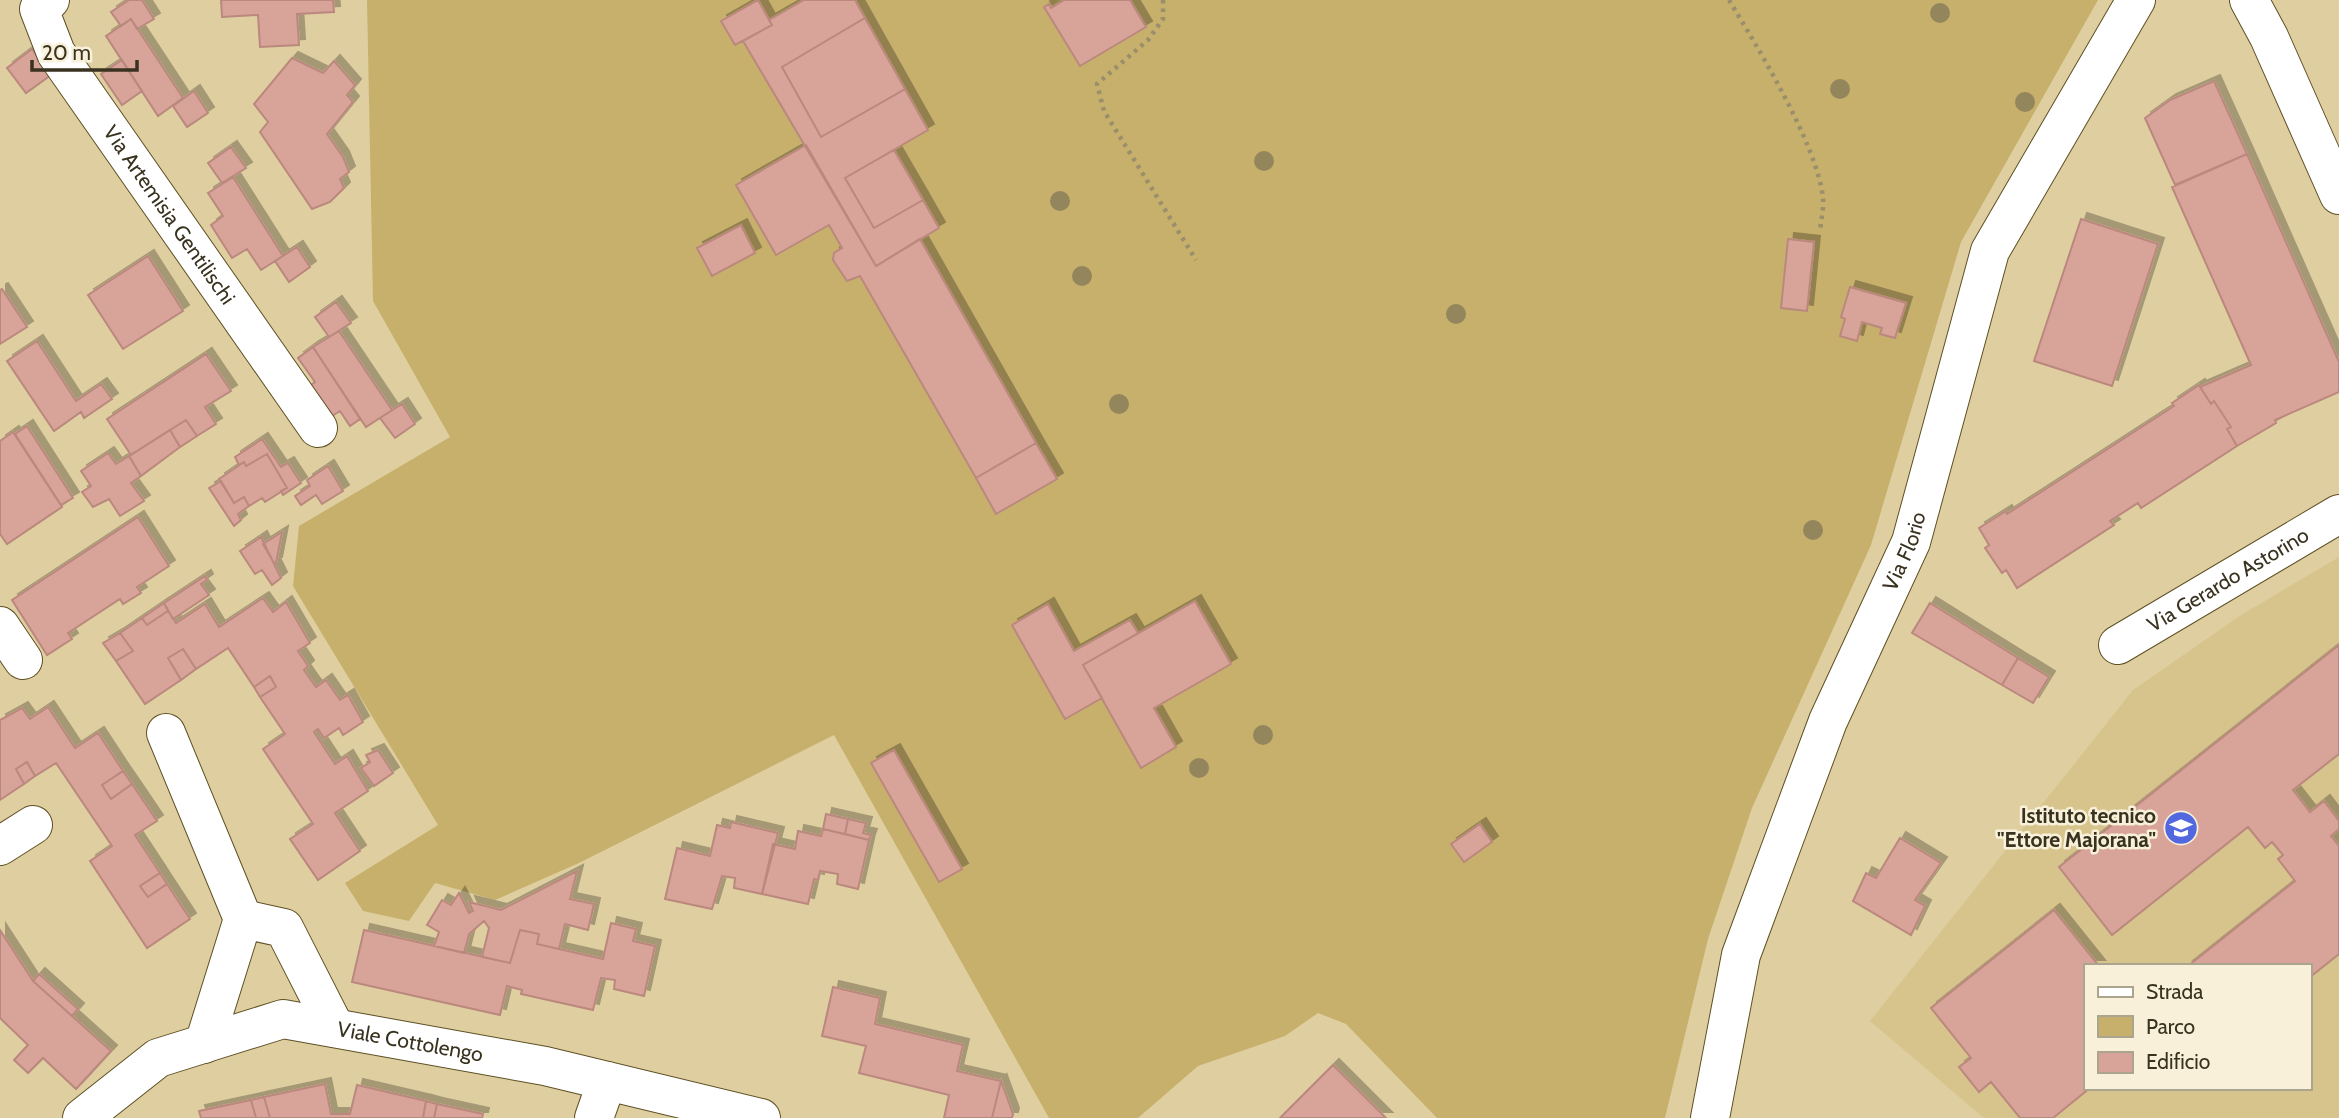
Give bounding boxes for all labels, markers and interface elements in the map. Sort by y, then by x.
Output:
scale bar [32,28,136,72]
text: 20 m [42,40,91,65]
street label: Via Artemisia Gentilischi [98,120,241,309]
street label: Via Florio [1877,509,1931,595]
street label: Via Gerardo Astorino [2143,522,2313,637]
place label: Istituto tecnico "Ettore Majorana" [1997,803,2156,852]
school or university icon: Istituto tecnico "Ettore Majorana" [2162,809,2200,847]
legend [2084,964,2311,1090]
text: Strada [2146,979,2203,1004]
text: Parco [2146,1014,2195,1039]
street label: Viale Cottolengo [335,1016,485,1067]
text: Edificio [2146,1049,2210,1074]

